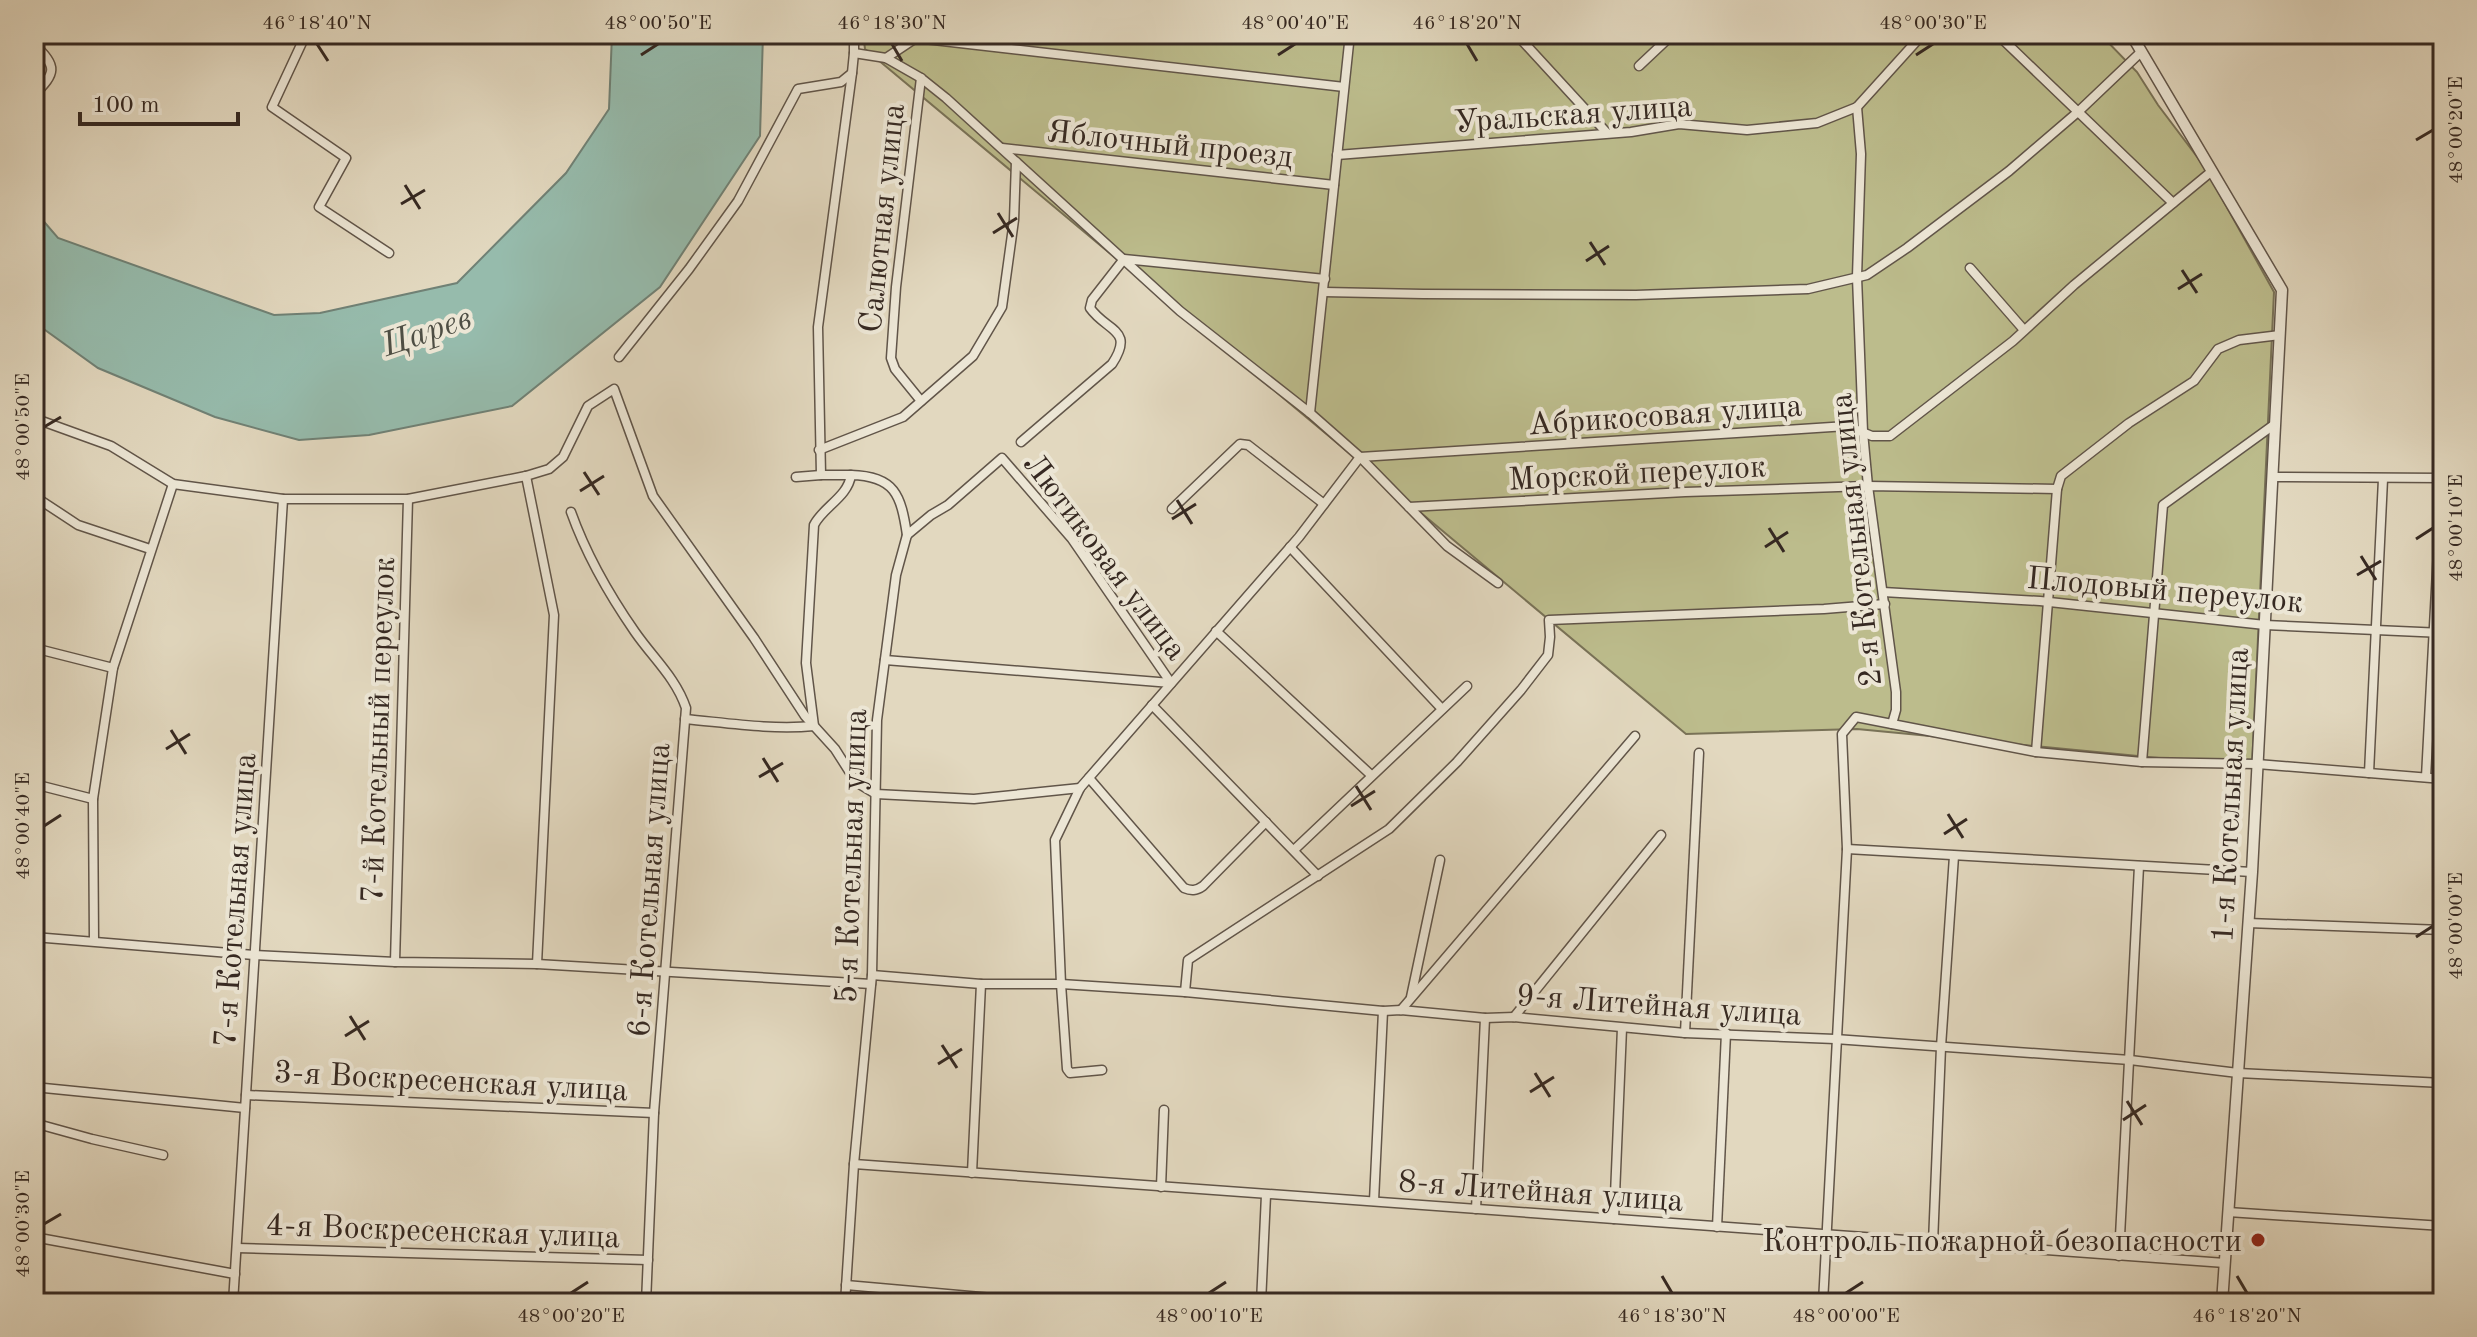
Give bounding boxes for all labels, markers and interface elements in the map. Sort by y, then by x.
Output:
text: 46°18'40"N [262,14,372,34]
text: 48°00'50"E [604,14,712,34]
text: 46°18'30"N [837,14,947,34]
text: 48°00'40"E [1241,14,1349,34]
text: 46°18'20"N [1412,14,1522,34]
text: 48°00'30"E [1879,14,1987,34]
scale bar [80,76,238,126]
text: 48°00'20"E [2447,76,2467,184]
street label: Уральская улица [1453,92,1694,140]
text: 100 m [92,94,160,118]
street label: Салютная улица [856,102,912,335]
street label: Яблочный проезд [1045,117,1294,175]
water label: Царев [377,302,476,364]
text: 48°00'50"E [14,373,34,481]
street label: Абрикосовая улица [1527,391,1803,443]
street label: 2-я Котельная улица [1827,391,1889,688]
street label: Лютиковая улица [1016,449,1191,667]
street label: Морской переулок [1507,452,1767,498]
text: 48°00'10"E [2447,474,2467,582]
street label: 7-й Котельный переулок [358,556,402,904]
street label: Плодовый переулок [2025,564,2304,620]
street label: 1-я Котельная улица [2208,647,2256,943]
street label: 5-я Котельная улица [832,708,874,1004]
street label: 6-я Котельная улица [625,742,677,1039]
street label: 7-я Котельная улица [211,752,263,1049]
text: 48°00'40"E [14,772,34,880]
text: 48°00'00"E [2447,872,2467,980]
street label: 9-я Литейная улица [1515,981,1803,1033]
street label: 3-я Воскресенская улица [273,1058,629,1108]
street label: 8-я Литейная улица [1397,1167,1685,1219]
text: 48°00'30"E [14,1170,34,1278]
street label: 4-я Воскресенская улица [265,1211,621,1255]
place label: Контроль пожарной безопасности [1762,1227,2242,1259]
marker: Контроль пожарной безопасности [2249,1231,2267,1249]
text: 48°00'20"E [517,1307,625,1327]
text: 48°00'10"E [1155,1307,1263,1327]
text: 46°18'30"N [1617,1307,1727,1327]
text: 48°00'00"E [1792,1307,1900,1327]
text: 46°18'20"N [2192,1307,2302,1327]

